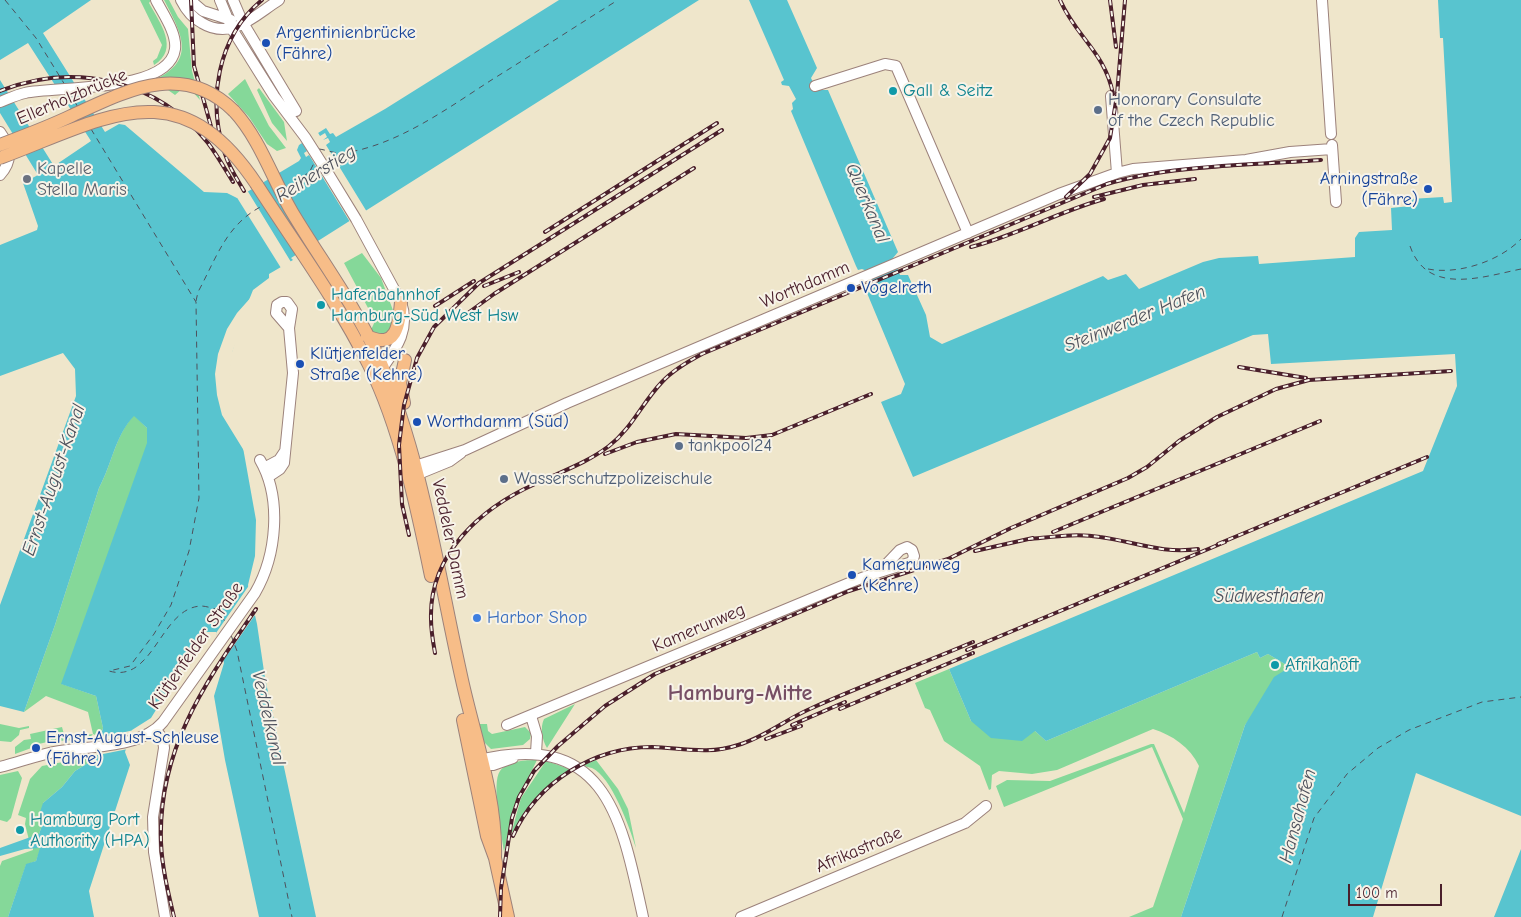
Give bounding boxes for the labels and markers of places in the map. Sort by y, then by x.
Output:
place label: Argentinienbrücke (Fähre) [276,22,416,64]
marker: Argentinienbrücke (Fähre) [260,37,272,49]
place label: Gall & Seitz [903,80,993,102]
marker: Gall & Seitz [887,85,899,97]
place label: Honorary Consulate of the Czech Republic [1108,89,1275,132]
marker: Honorary Consulate of the Czech Republic [1092,104,1104,116]
place label: Kapelle Stella Maris [37,158,127,200]
place label: Arningstraße (Fähre) [1320,168,1418,210]
marker: Kapelle Stella Maris [21,173,33,185]
marker: Arningstraße (Fähre) [1422,183,1434,195]
place label: Vogelreth [861,277,932,299]
marker: Vogelreth [845,282,857,294]
place label: Hafenbahnhof Hamburg-Süd West Hsw [331,284,518,326]
marker: Hafenbahnhof Hamburg-Süd West Hsw [315,299,327,311]
place label: Klütjenfelder Straße (Kehre) [310,343,423,386]
marker: Klütjenfelder Straße (Kehre) [294,358,306,370]
place label: Worthdamm (Süd) [427,411,569,433]
marker: Worthdamm (Süd) [411,416,423,428]
place label: tankpool24 [689,435,772,457]
marker: tankpool24 [673,440,685,452]
place label: Wasserschutzpolizeischule [514,468,712,490]
marker: Wasserschutzpolizeischule [498,473,510,485]
place label: Kamerunweg (Kehre) [862,554,961,596]
marker: Kamerunweg (Kehre) [846,569,858,581]
place label: Harbor Shop [487,607,587,629]
marker: Harbor Shop [471,612,483,624]
place label: Afrikahöft [1285,654,1359,676]
marker: Afrikahöft [1269,659,1281,671]
place label: Ernst-August-Schleuse (Fähre) [46,727,219,770]
marker: Ernst-August-Schleuse (Fähre) [30,742,42,754]
place label: Hamburg Port Authority (HPA) [30,809,150,852]
marker: Hamburg Port Authority (HPA) [14,824,26,836]

